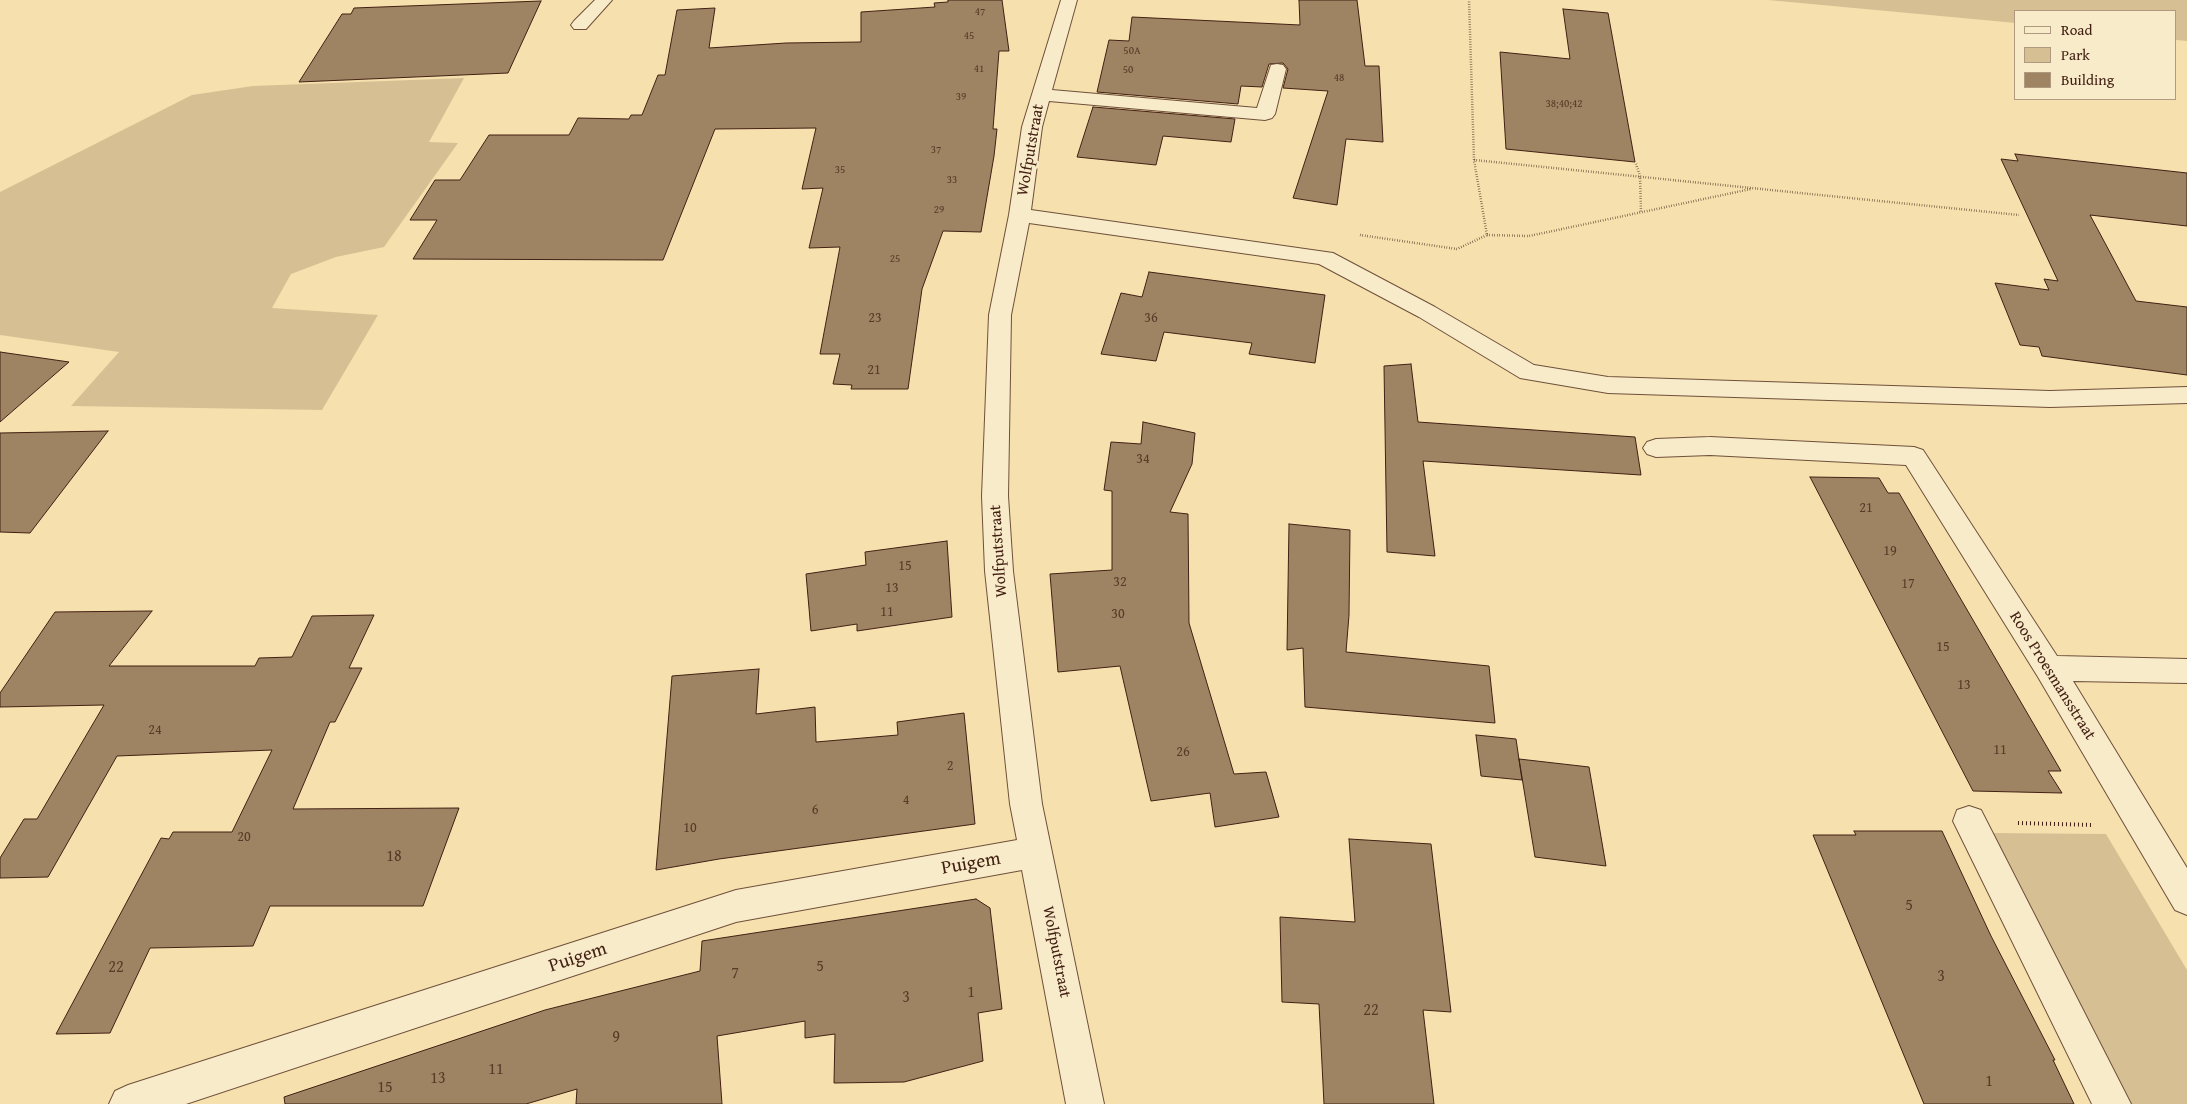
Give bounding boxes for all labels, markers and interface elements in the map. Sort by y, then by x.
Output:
house number: 47 [975,5,985,19]
legend [2014,10,2177,100]
text: Road [2061,19,2092,40]
house number: 45 [964,29,974,43]
house number: 50A [1123,44,1141,58]
text: Park [2061,44,2090,65]
house number: 41 [974,62,984,76]
house number: 50 [1123,63,1133,77]
text: Building [2061,69,2114,90]
house number: 48 [1334,71,1344,85]
house number: 39 [956,90,966,104]
house number: 38;40;42 [1545,97,1583,111]
street label: Wolfputstraat [1013,103,1049,197]
house number: 37 [931,143,941,157]
house number: 35 [835,163,845,177]
house number: 33 [947,173,957,187]
house number: 29 [934,203,944,217]
house number: 25 [890,252,900,266]
house number: 23 [868,310,882,326]
house number: 36 [1144,310,1158,326]
house number: 21 [867,362,881,378]
house number: 34 [1136,451,1150,467]
house number: 21 [1859,500,1873,516]
street label: Wolfputstraat [986,504,1012,598]
house number: 19 [1883,543,1897,559]
house number: 15 [898,558,912,574]
house number: 32 [1113,574,1127,590]
house number: 17 [1901,576,1915,592]
house number: 13 [885,580,899,596]
house number: 11 [880,604,894,620]
house number: 30 [1111,606,1125,622]
street label: Roos Proesmansstraat [2005,608,2099,744]
house number: 15 [1936,639,1950,655]
house number: 13 [1957,677,1971,693]
house number: 24 [148,722,162,738]
house number: 11 [1993,742,2007,758]
house number: 26 [1176,744,1190,760]
house number: 2 [947,758,953,774]
house number: 4 [903,792,909,808]
house number: 6 [812,802,818,818]
house number: 10 [683,820,697,836]
house number: 20 [237,829,251,845]
house number: 18 [386,847,402,867]
street label: Puigem [940,848,1002,880]
house number: 5 [1905,896,1913,916]
street label: Wolfputstraat [1038,905,1074,999]
street label: Puigem [546,938,610,978]
house number: 5 [816,957,824,977]
house number: 22 [108,958,124,978]
house number: 7 [731,964,739,984]
house number: 3 [1937,967,1945,987]
house number: 1 [967,983,975,1003]
house number: 3 [902,988,910,1008]
house number: 22 [1363,1001,1379,1021]
house number: 9 [612,1028,620,1048]
house number: 11 [488,1060,504,1080]
house number: 13 [430,1069,446,1089]
house number: 1 [1985,1072,1993,1092]
house number: 15 [377,1078,393,1098]

